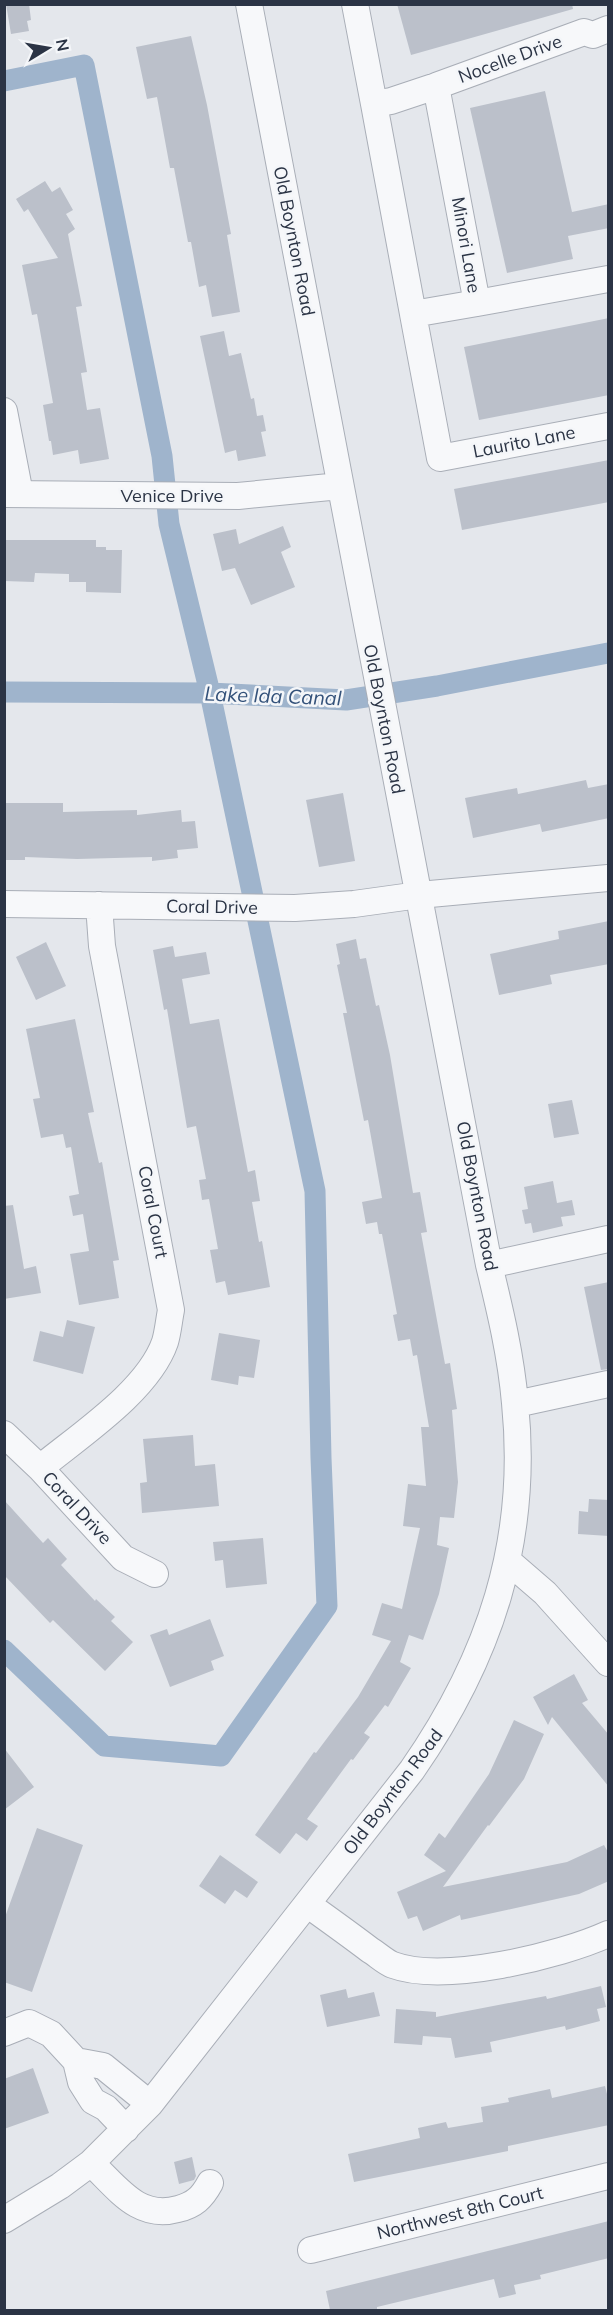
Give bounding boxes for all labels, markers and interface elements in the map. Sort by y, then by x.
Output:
north arrow [18,18,78,78]
street label: Nocelle Drive [455,29,565,88]
text: N [52,37,74,53]
street label: Old Boynton Road [269,164,320,318]
street label: Minori Lane [447,195,486,295]
street label: Laurito Lane [471,420,577,463]
street label: Venice Drive [121,484,223,507]
street label: Old Boynton Road [359,642,410,796]
water label: Lake Ida Canal [204,681,342,710]
street label: Coral Drive [166,894,258,919]
street label: Old Boynton Road [452,1119,503,1273]
street label: Coral Court [133,1164,174,1260]
street label: Coral Drive [38,1466,117,1549]
street label: Old Boynton Road [338,1724,448,1859]
street label: Northwest 8th Court [374,2181,545,2244]

